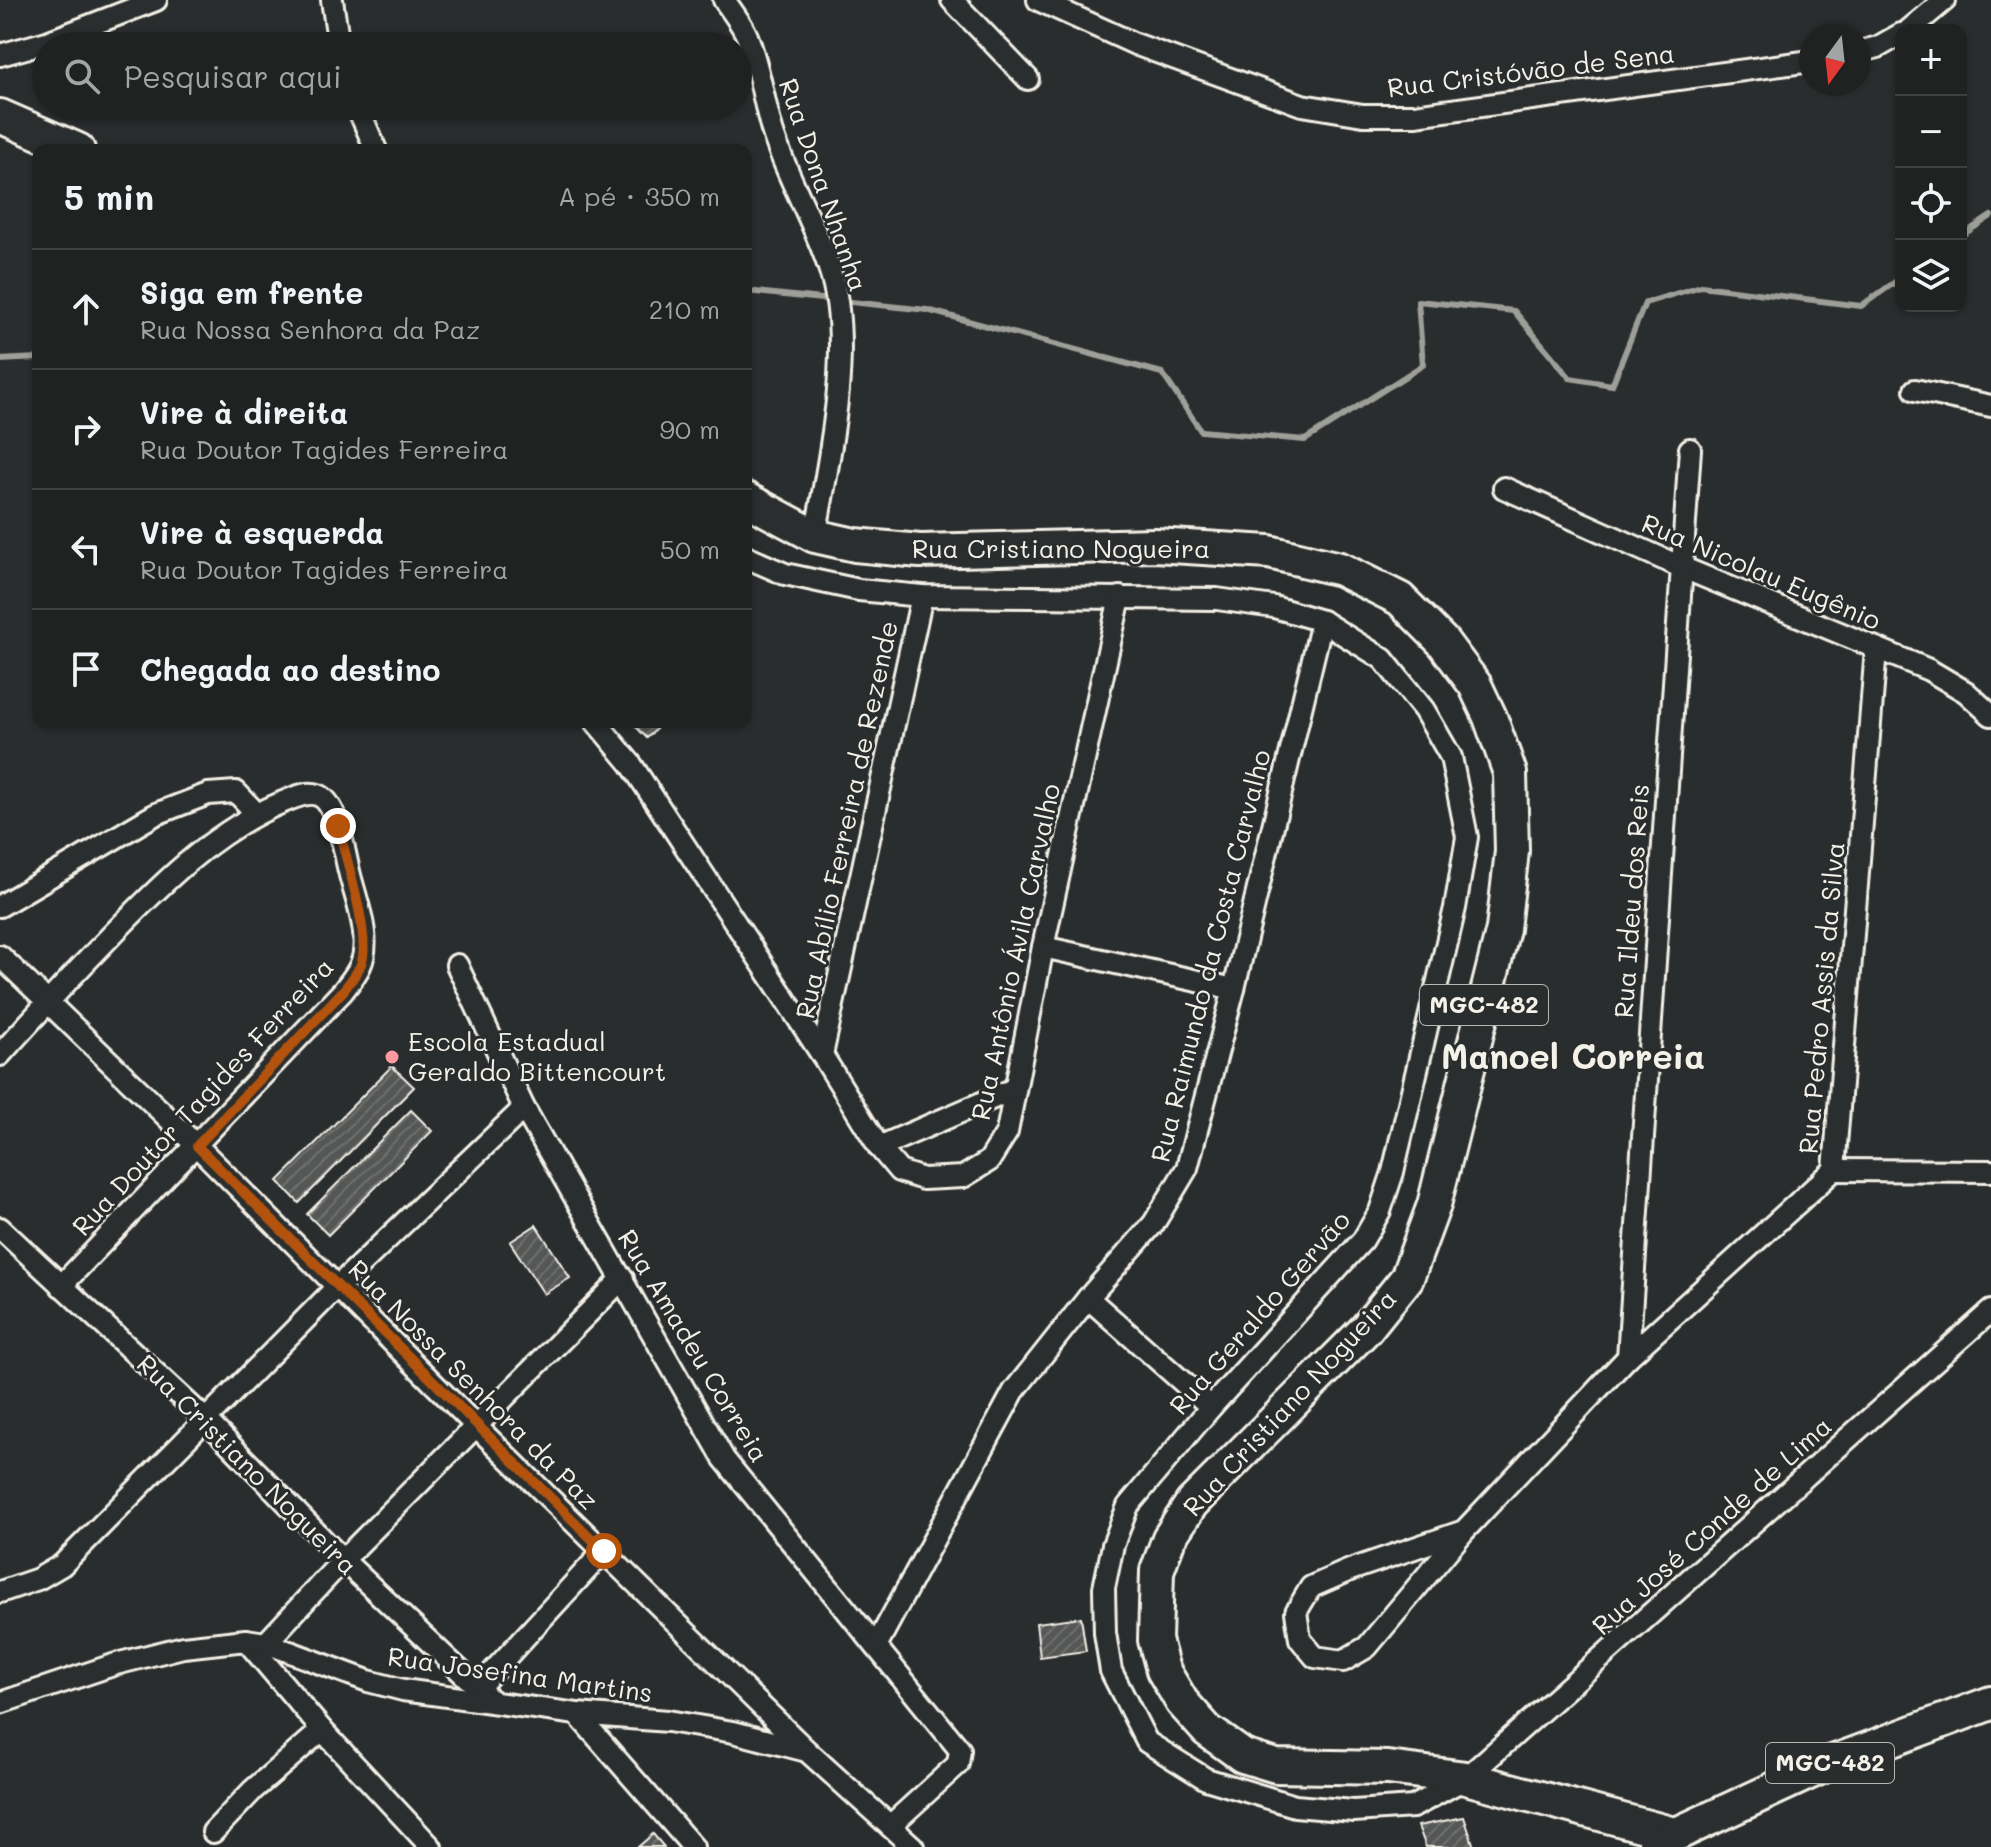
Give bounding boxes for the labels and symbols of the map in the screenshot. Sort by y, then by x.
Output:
north arrow [1799,24,1871,96]
street label: Rua Cristóvão de Sena [1385,36,1677,105]
street label: Rua Dona Nhanha [772,74,876,296]
street label: Rua Nicolau Eugênio [1637,505,1886,637]
street label: Rua Cristiano Nogueira [912,531,1210,565]
street label: Rua Abílio Ferreira de Rezende [787,618,905,1022]
street label: Rua Raimundo da Costa Carvalho [1142,746,1278,1165]
street label: Rua Antônio Ávila Carvalho [963,780,1067,1123]
street label: Rua Ildeu dos Reis [1606,783,1656,1019]
route end [320,808,356,844]
street label: Rua Pedro Assis da Silva [1790,841,1852,1155]
street label: Rua Doutor Tagides Ferreira [64,950,340,1243]
road number: MGC-482 [1420,985,1548,1025]
place label: Escola Estadual Geraldo Bittencourt [408,1024,666,1088]
district label: Manoel Correia [1441,1033,1705,1078]
marker: Escola Estadual Geraldo Bittencourt [383,1048,401,1066]
street label: Rua Geraldo Gervão [1161,1203,1357,1421]
street label: Rua Amadeu Correia [611,1223,777,1468]
street label: Rua Nossa Senhora da Paz [341,1252,606,1517]
street label: Rua Cristiano Nogueira [1175,1282,1404,1523]
street label: Rua Cristiano Nogueira [130,1347,365,1582]
street label: Rua José Conde de Lima [1584,1409,1838,1642]
route start [586,1533,622,1569]
street label: Rua Josefina Martins [385,1639,655,1709]
road number: MGC-482 [1766,1743,1894,1783]

